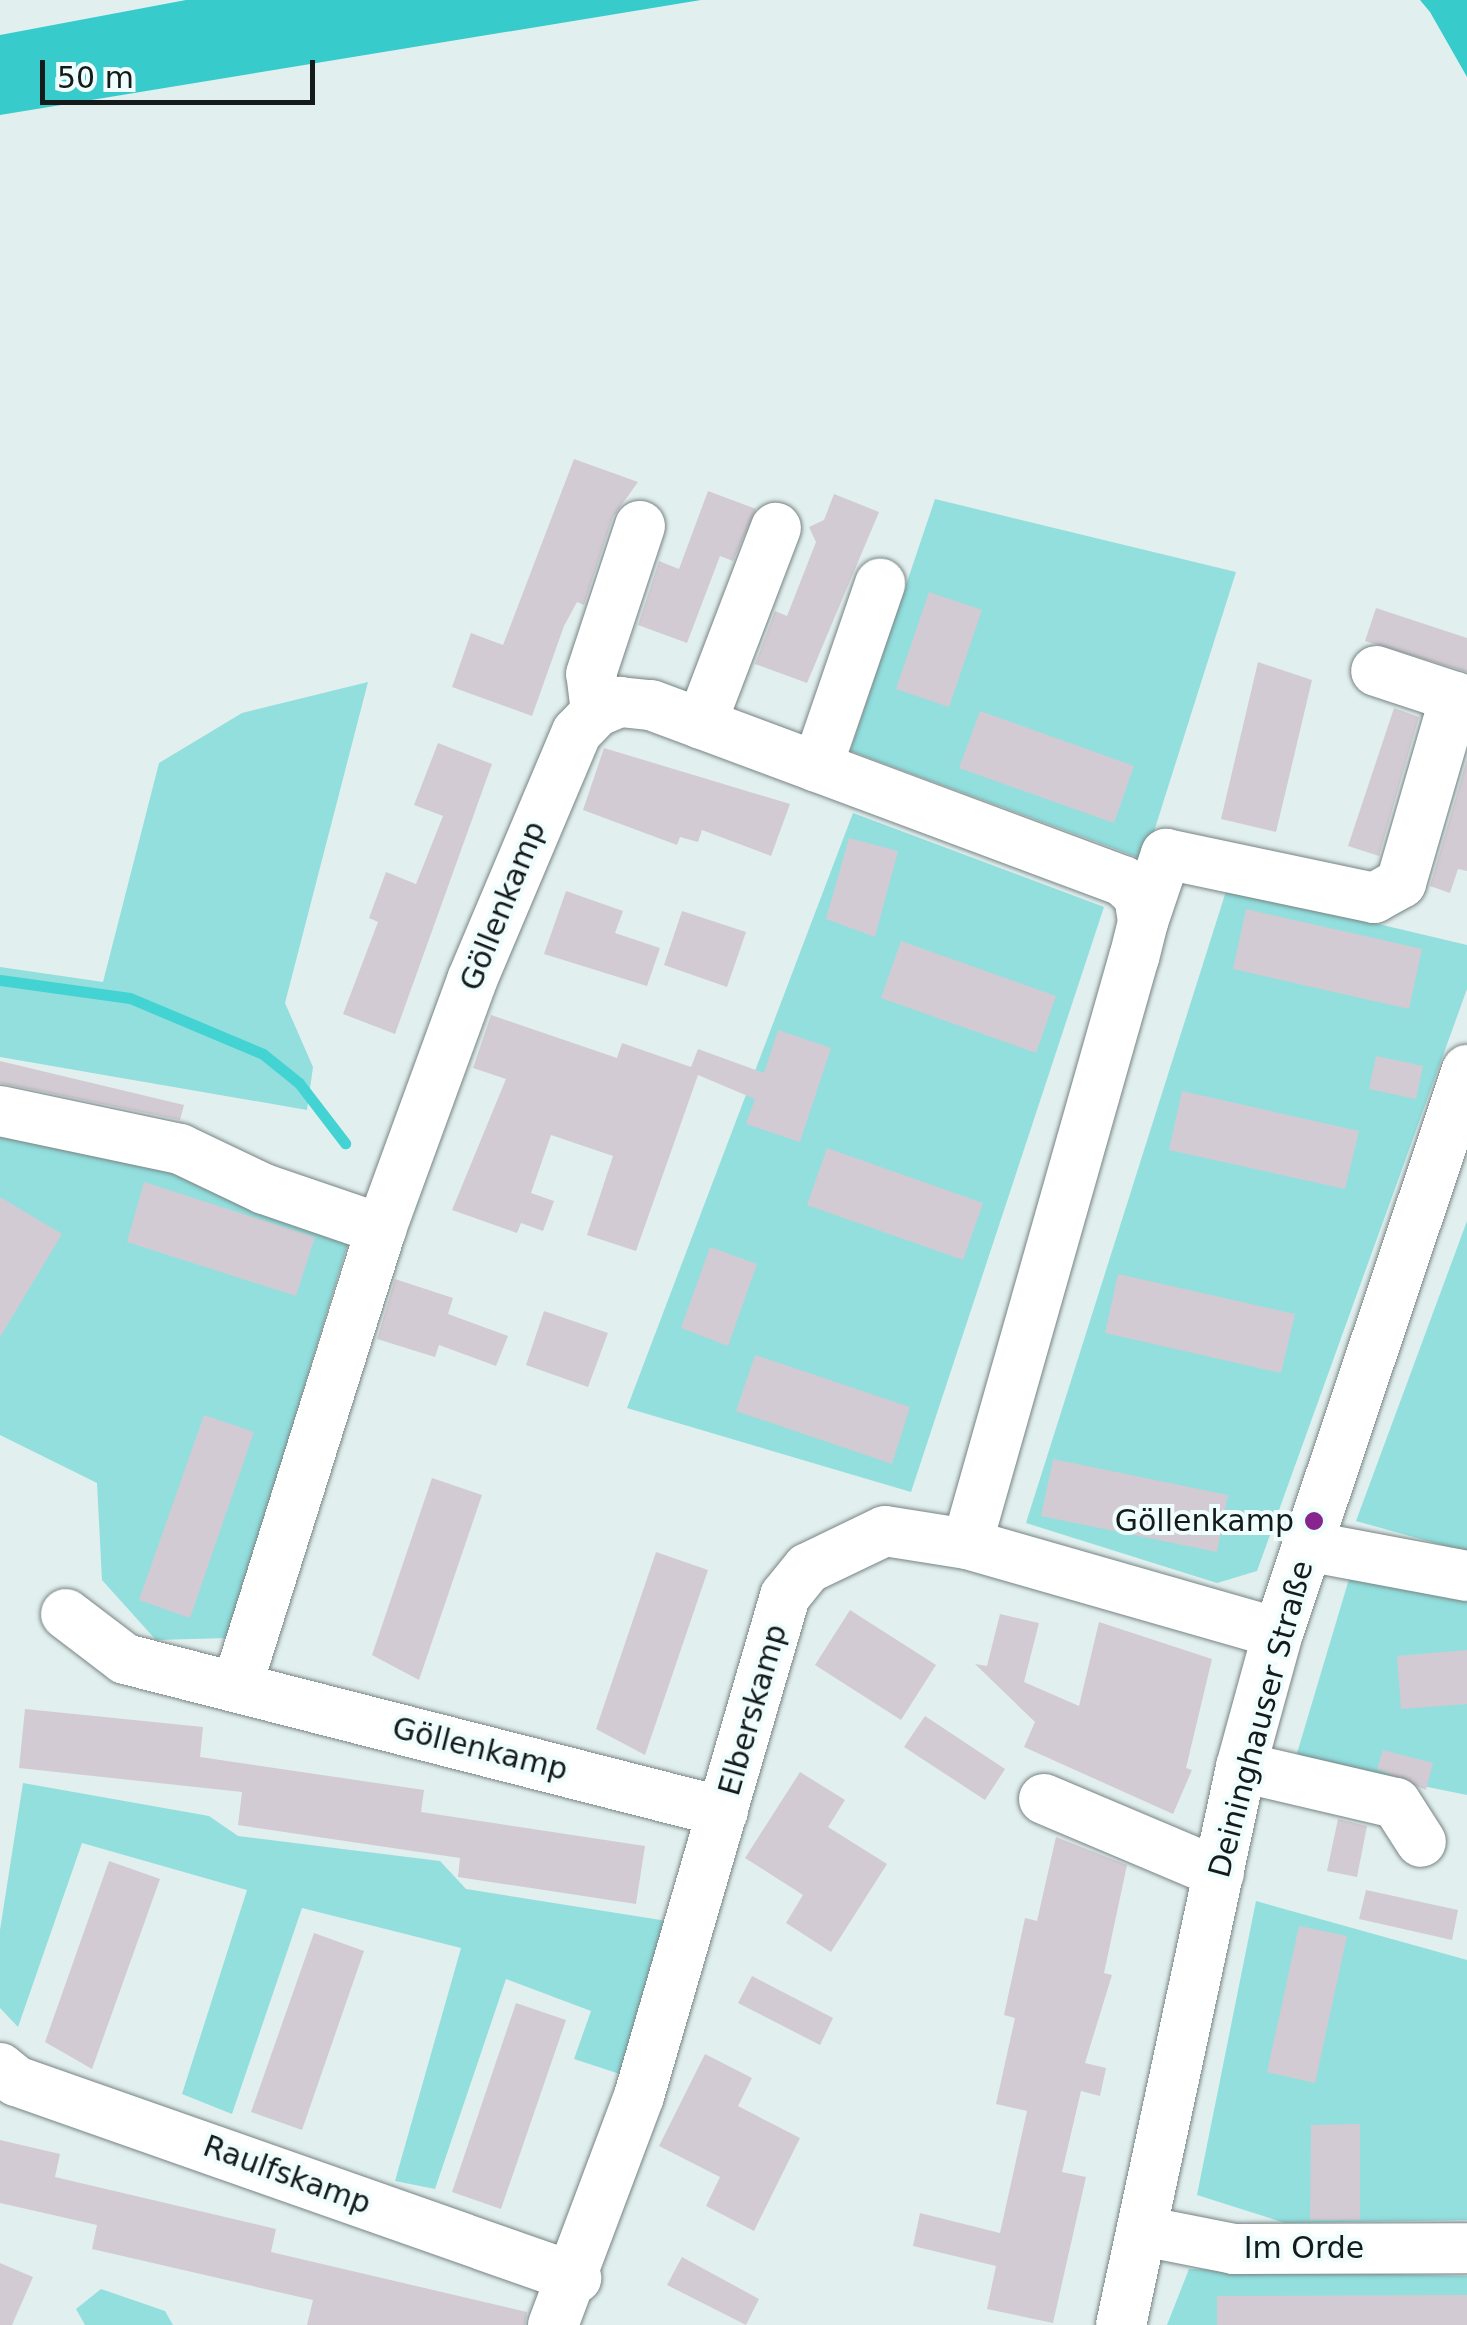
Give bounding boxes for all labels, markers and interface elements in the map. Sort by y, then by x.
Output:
scale bar [45,40,320,102]
text: 50 m [57,60,134,95]
street label: Göllenkamp [453,816,553,996]
place label: Göllenkamp [1115,1503,1294,1539]
marker: Göllenkamp [1303,1510,1325,1532]
street label: Deininghauser Straße [1201,1557,1321,1881]
street label: Elberskamp [711,1620,795,1800]
street label: Göllenkamp [389,1710,571,1788]
street label: Raulfskamp [198,2128,376,2222]
street label: Im Orde [1244,2230,1364,2266]

